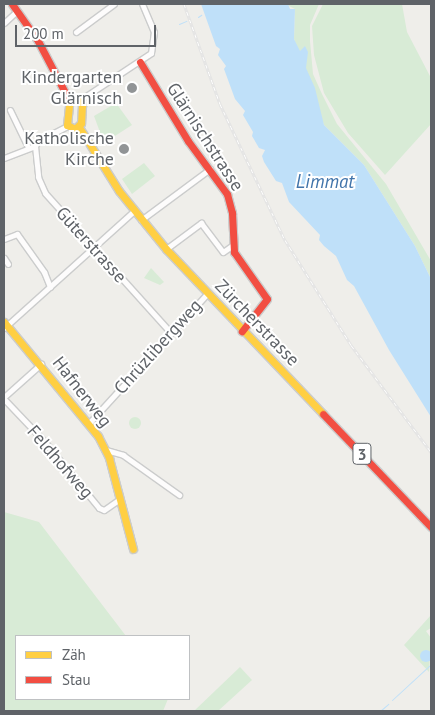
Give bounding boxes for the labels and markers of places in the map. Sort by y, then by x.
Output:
place label: Kindergarten Glärnisch [21,67,122,110]
marker: Kindergarten Glärnisch [126,82,138,94]
place label: Katholische Kirche [24,128,114,170]
marker: Katholische Kirche [118,143,130,155]

